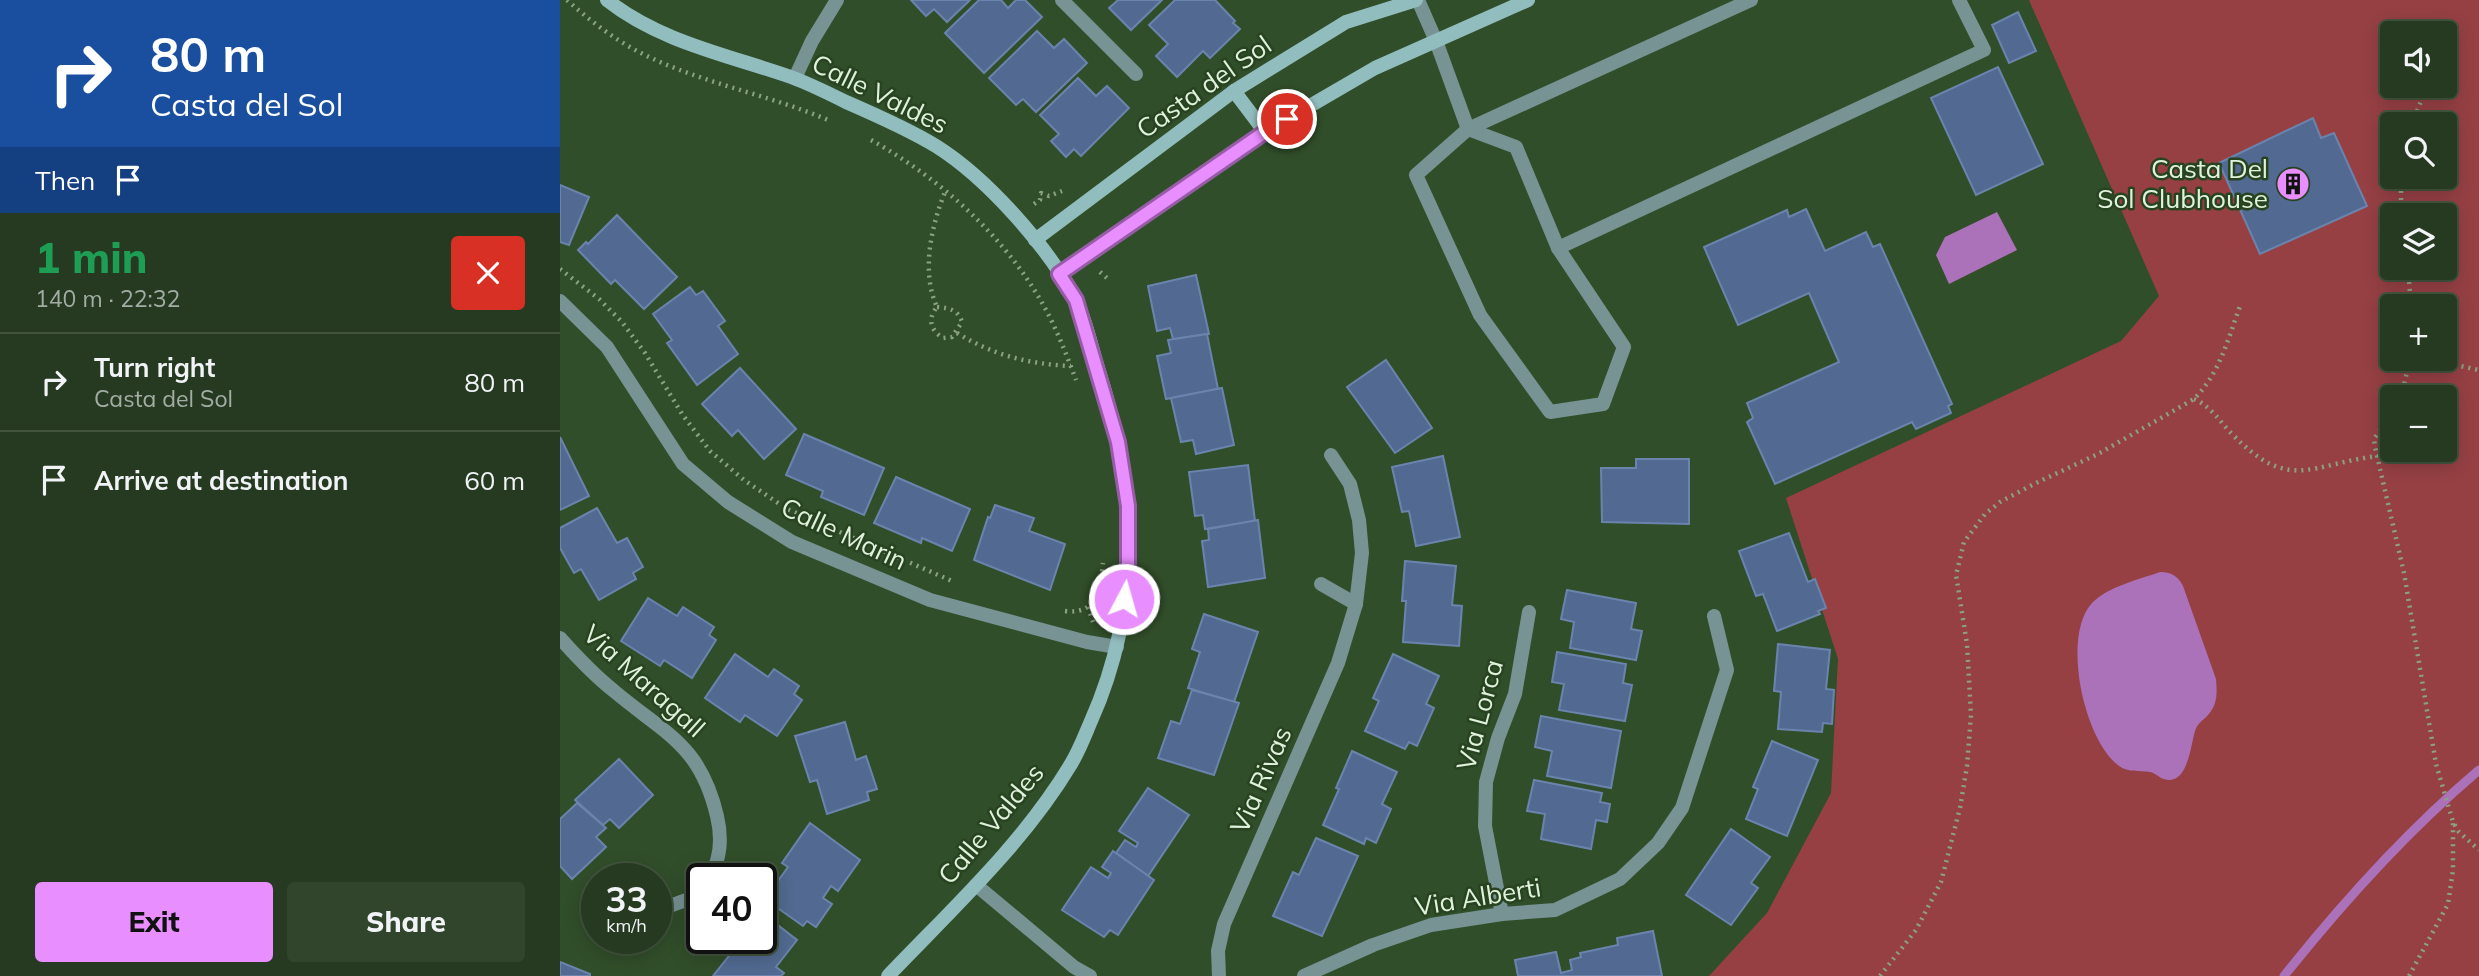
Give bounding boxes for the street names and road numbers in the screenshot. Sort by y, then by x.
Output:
street label: Casta del Sol [1130,28,1278,145]
street label: Calle Valdes [807,46,954,141]
street label: Calle Marin [776,490,912,577]
street label: Via Maragall [576,617,712,744]
street label: Via Lorca [1449,656,1510,774]
street label: Via Rivas [1222,721,1299,838]
street label: Calle Valdes [931,757,1051,891]
street label: Via Alberti [1413,870,1543,923]

